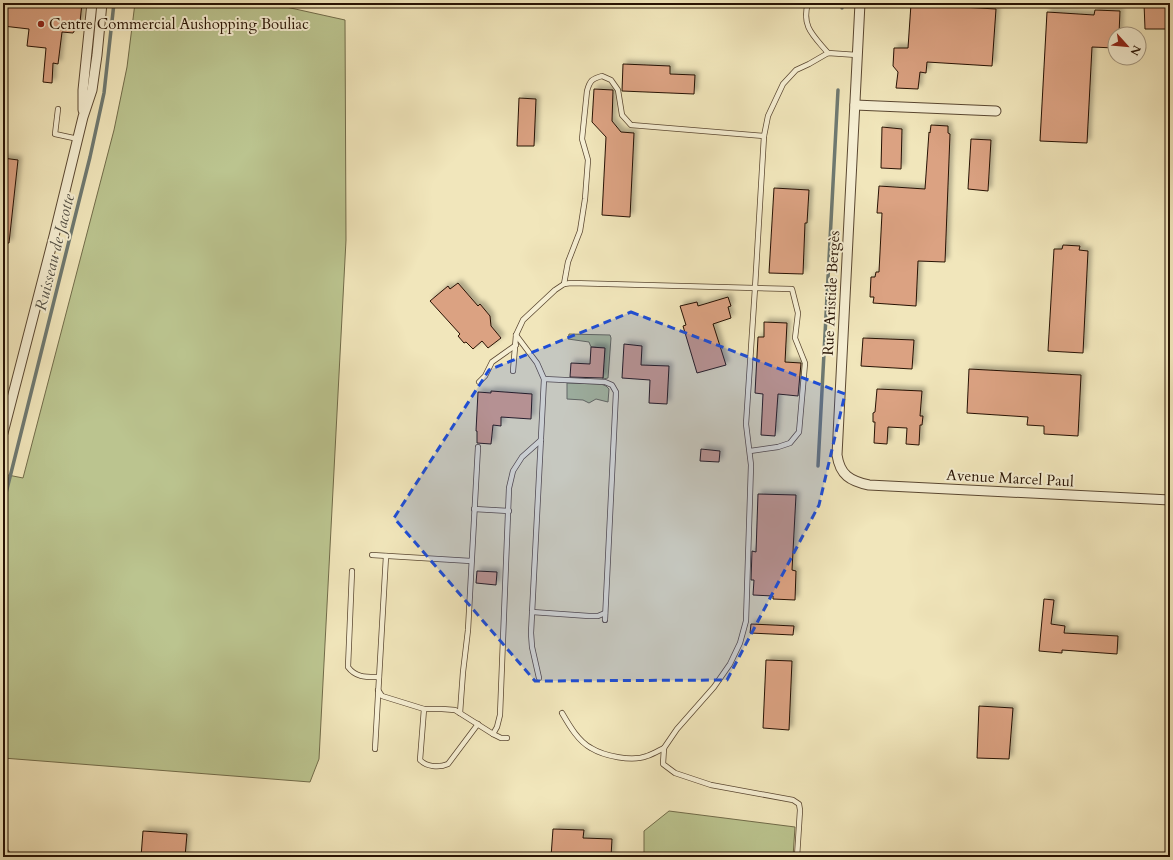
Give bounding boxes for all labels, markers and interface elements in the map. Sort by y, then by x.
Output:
place label: Centre Commercial Aushopping Bouliac [49,14,309,34]
marker: Centre Commercial Aushopping Bouliac [36,19,46,29]
north arrow [1107,26,1147,66]
text: N [1126,43,1144,58]
water label: Ruisseau de Jacotte [30,191,80,313]
street label: Rue Aristide Bergès [818,230,844,356]
street label: Avenue Marcel Paul [946,465,1074,491]

